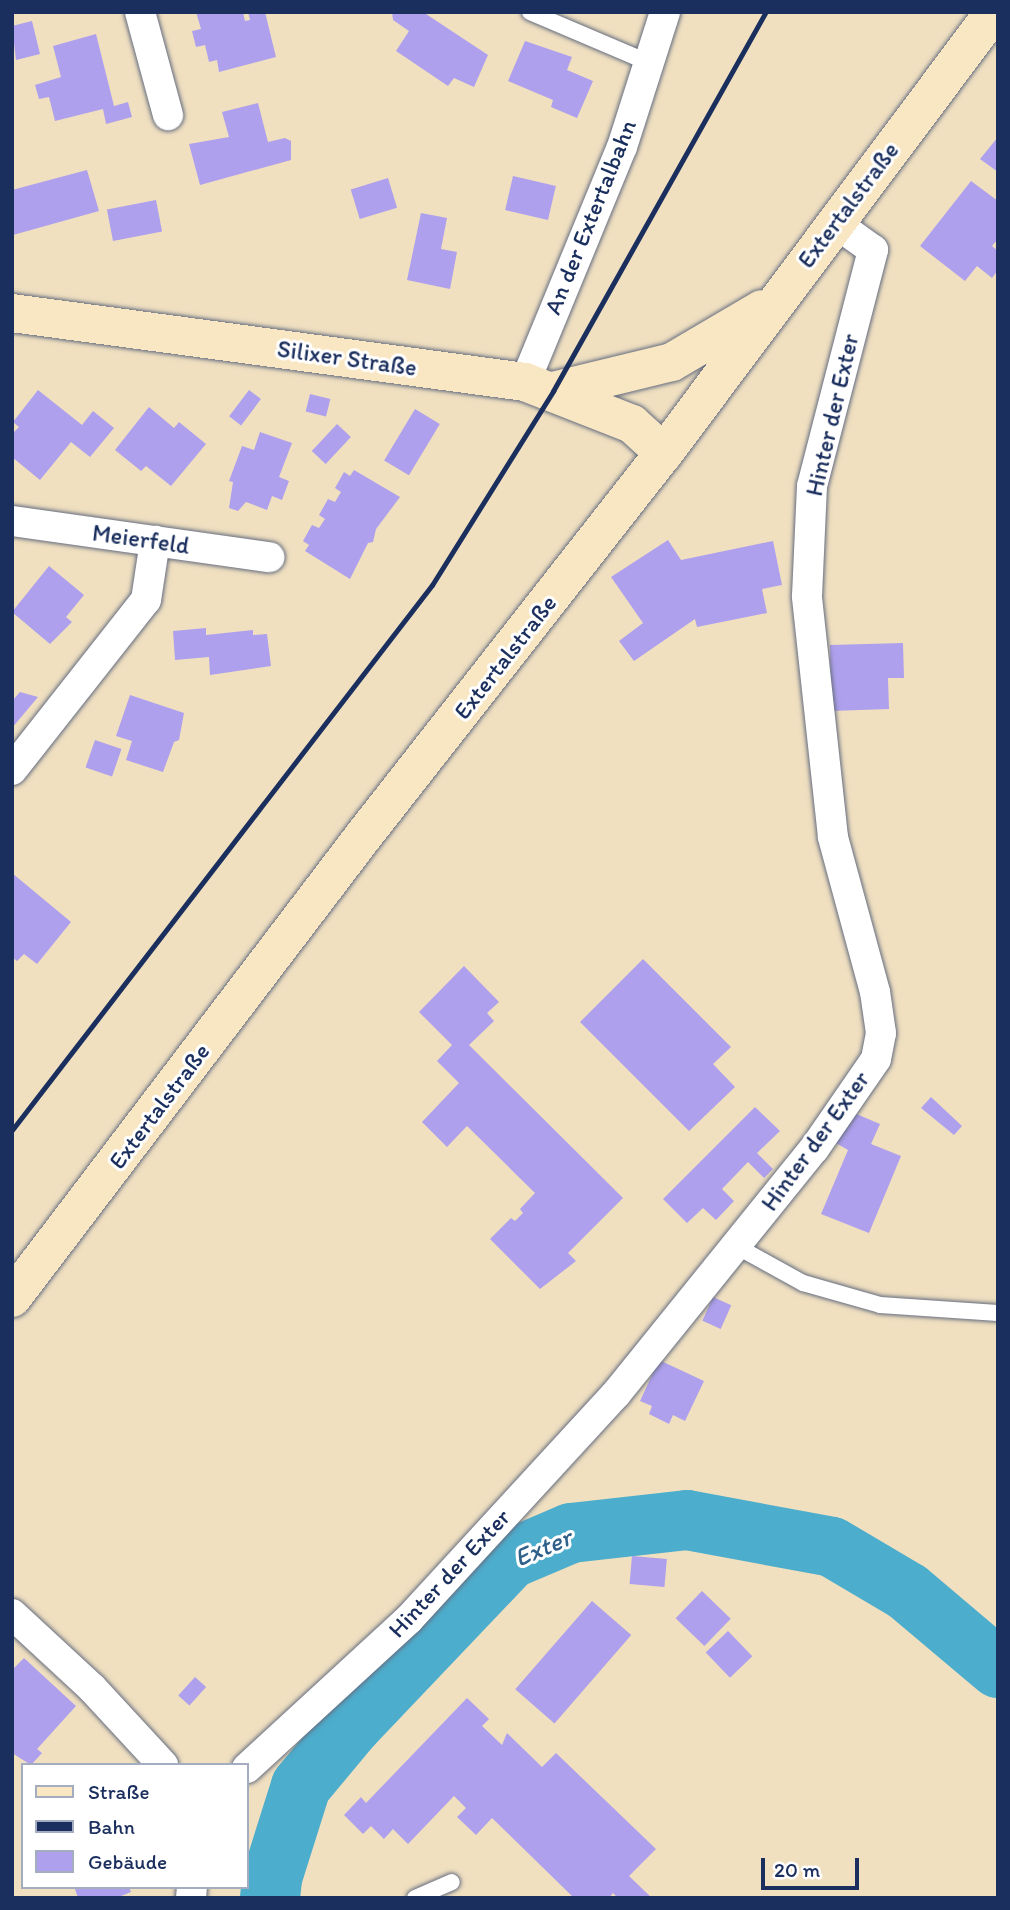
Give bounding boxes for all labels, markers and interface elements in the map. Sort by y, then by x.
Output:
street label: An der Extertalbahn [538,116,642,318]
street label: Extertalstraße [791,136,905,274]
street label: Hinter der Exter [799,331,865,499]
street label: Silixer Straße [275,334,419,382]
street label: Meierfeld [90,518,192,560]
street label: Extertalstraße [448,589,562,725]
street label: Extertalstraße [102,1037,216,1175]
street label: Hinter der Exter [755,1066,875,1216]
street label: Hinter der Exter [382,1503,516,1643]
water label: Exter [510,1522,576,1574]
legend [21,1763,248,1889]
text: Straße [88,1779,149,1804]
text: Bahn [88,1814,135,1839]
scale bar [765,1843,863,1887]
text: Gebäude [88,1849,167,1874]
text: 20 m [774,1857,820,1882]

